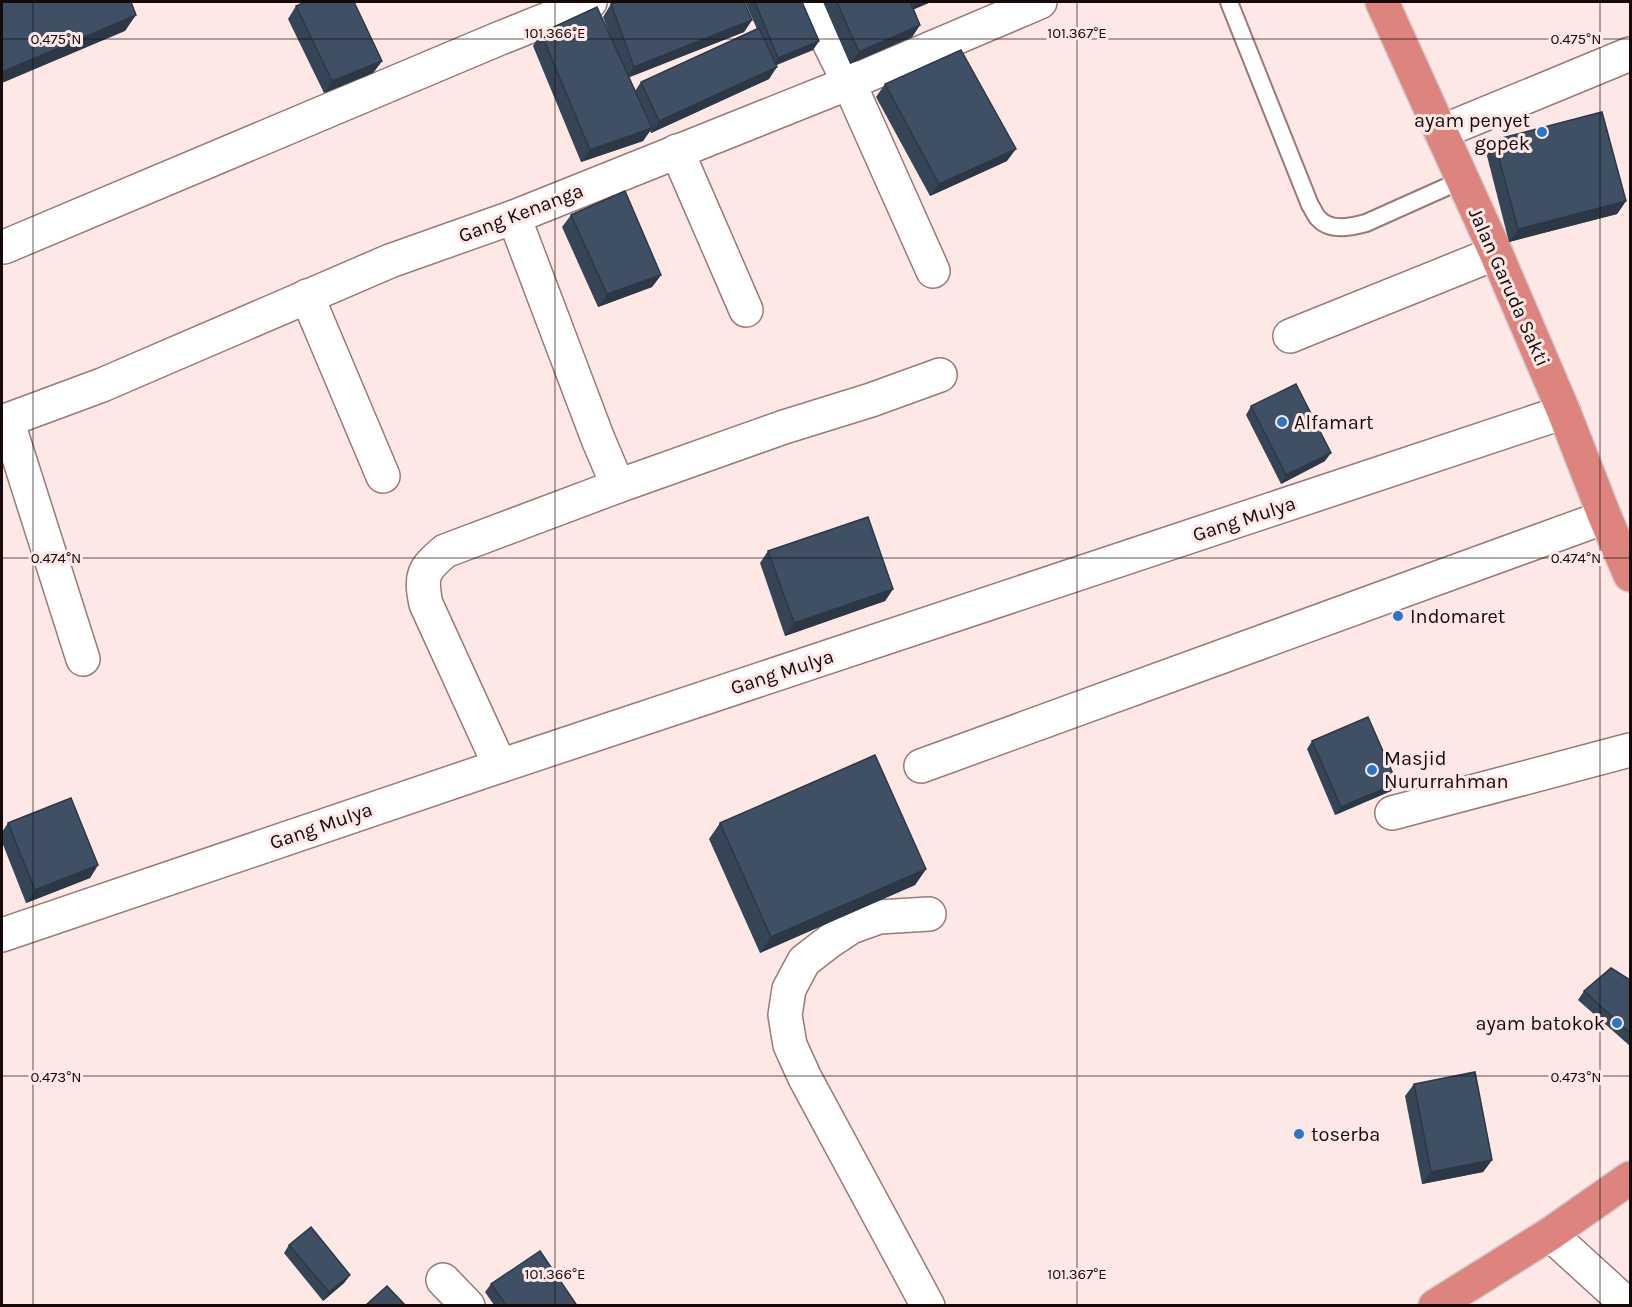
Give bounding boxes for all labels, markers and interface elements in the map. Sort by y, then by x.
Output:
text: 101.366°E [524,24,586,42]
text: 101.367°E [1047,24,1107,42]
text: 0.475°N [31,30,81,48]
text: 0.475°N [1551,30,1601,48]
place label: ayam penyet gopek [1414,109,1530,155]
marker: ayam penyet gopek [1535,125,1549,139]
street label: Gang Kenanga [455,179,587,247]
street label: Jalan Garuda Sakti [1464,204,1554,370]
place label: Alfamart [1294,411,1374,434]
marker: Alfamart [1275,415,1289,429]
street label: Gang Mulya [1190,492,1298,546]
text: 0.474°N [31,549,81,567]
text: 0.474°N [1551,549,1601,567]
place label: Indomaret [1410,605,1506,628]
marker: Indomaret [1391,609,1405,623]
street label: Gang Mulya [728,645,836,699]
place label: Masjid Nururrahman [1384,747,1508,793]
marker: Masjid Nururrahman [1365,763,1379,777]
street label: Gang Mulya [267,798,375,854]
place label: ayam batokok [1475,1012,1605,1035]
marker: ayam batokok [1610,1016,1624,1030]
text: 0.473°N [30,1068,82,1086]
text: 0.473°N [1550,1068,1602,1086]
place label: toserba [1311,1123,1380,1146]
marker: toserba [1292,1127,1306,1141]
text: 101.366°E [524,1265,586,1283]
text: 101.367°E [1047,1265,1107,1283]

